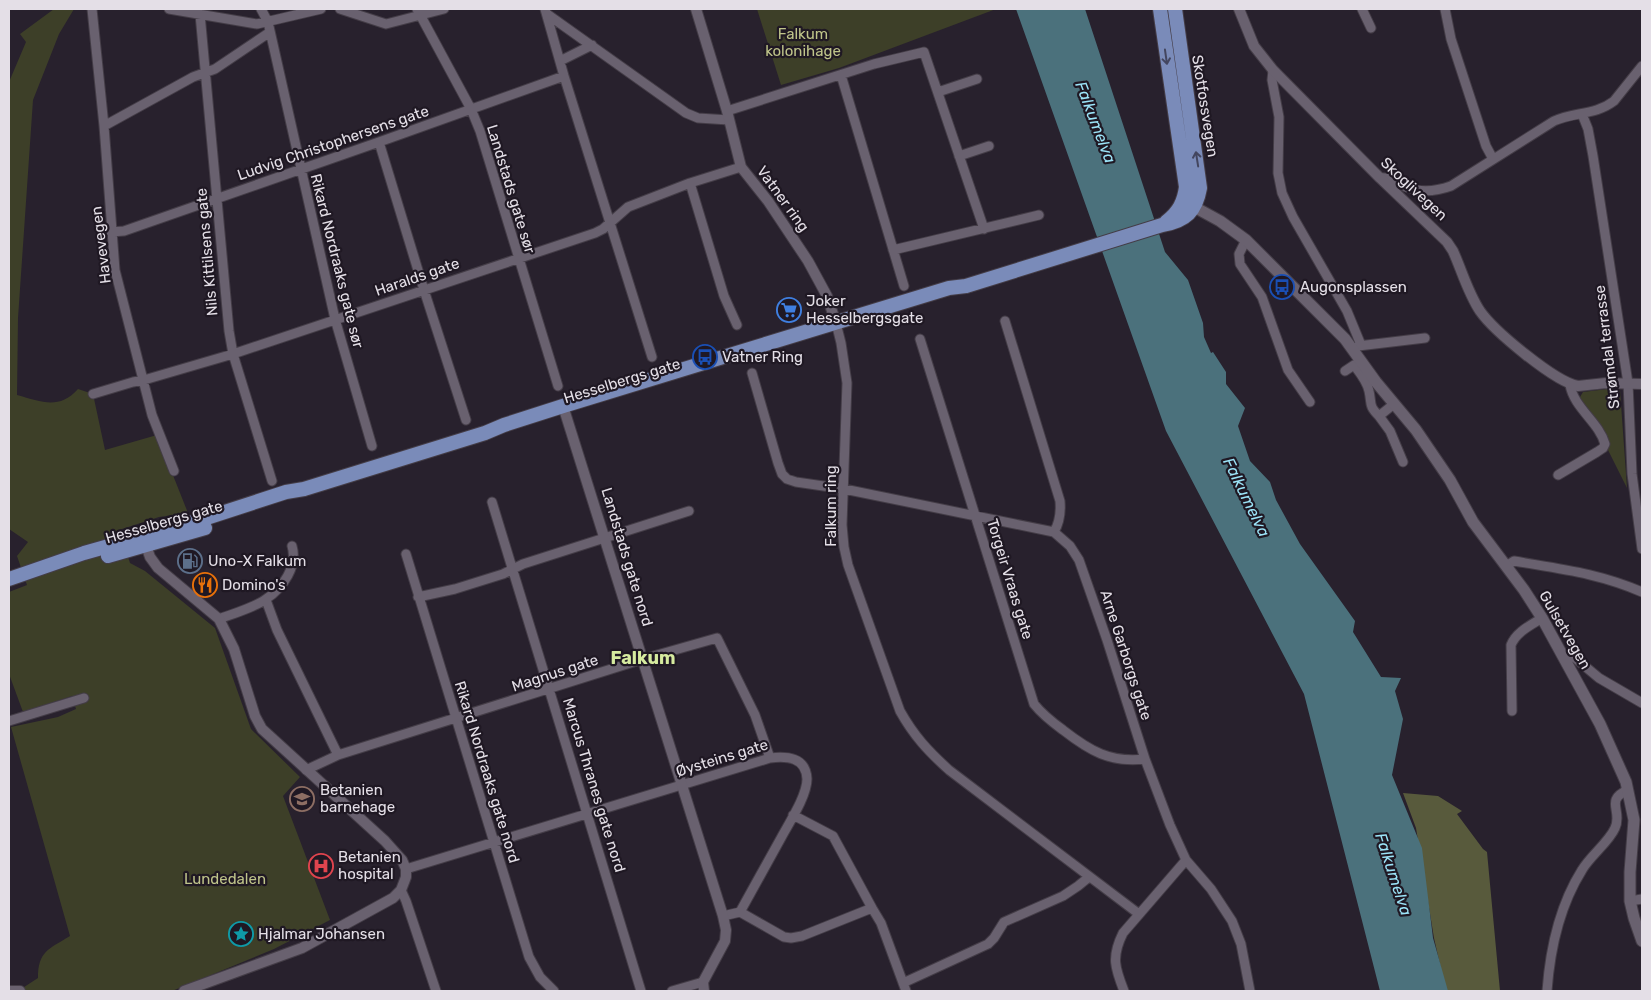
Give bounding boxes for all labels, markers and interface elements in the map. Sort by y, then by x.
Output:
park label: Falkum kolonihage [765,25,841,60]
one-way arrow [1162,49,1172,65]
street label: Skotfossvegen [1188,54,1222,158]
water label: Falkumelva [1071,79,1120,166]
street label: Ludvig Christophersens gate [235,102,431,184]
street label: Landstads gate sør [483,122,539,256]
one-way arrow [1191,151,1201,167]
street label: Skoglivegen [1377,154,1451,224]
street label: Vatner ring [753,163,813,235]
street label: Rikard Nordraaks gate sør [307,172,367,350]
street label: Nils Kittilsens gate [192,187,222,317]
street label: Havevegen [87,205,115,285]
street label: Haralds gate [372,254,462,300]
bus stop icon: Augonsplassen [1269,274,1295,300]
place label: Augonsplassen [1300,278,1407,296]
street label: Strømdal terrasse [1590,284,1624,410]
place label: Joker Hesselbergsgate [806,292,923,327]
supermarket icon: Joker Hesselbergsgate [776,297,802,323]
bus stop icon: Vatner Ring [692,344,718,370]
place label: Vatner Ring [722,348,803,366]
street label: Hesselbergs gate [561,355,683,407]
water label: Falkumelva [1219,454,1274,540]
street label: Falkum ring [822,465,840,547]
street label: Landstads gate nord [597,485,657,629]
street label: Hesselbergs gate [103,497,225,547]
street label: Torgeir Vraas gate [983,517,1037,641]
fuel station icon: Uno-X Falkum [177,548,203,574]
place label: Uno-X Falkum [208,552,306,570]
restaurant icon: Domino's [192,572,218,598]
place label: Domino's [222,576,286,594]
street label: Arne Garborgs gate [1096,588,1156,722]
street label: Gulsetvegen [1535,588,1595,672]
district label: Falkum [610,647,676,669]
street label: Magnus gate [509,651,601,695]
street label: Rikard Nordraaks gate nord [451,679,523,865]
street label: Marcus Thranes gate nord [559,696,629,874]
street label: Øysteins gate [674,735,770,781]
place label: Betanien barnehage [320,781,395,816]
school or university icon: Betanien barnehage [289,786,315,812]
water label: Falkumelva [1371,830,1416,918]
place label: Betanien hospital [338,848,401,883]
hospital icon: Betanien hospital [308,853,334,879]
park label: Lundedalen [184,870,266,888]
place icon: Hjalmar Johansen [228,921,254,947]
place label: Hjalmar Johansen [258,925,385,943]

